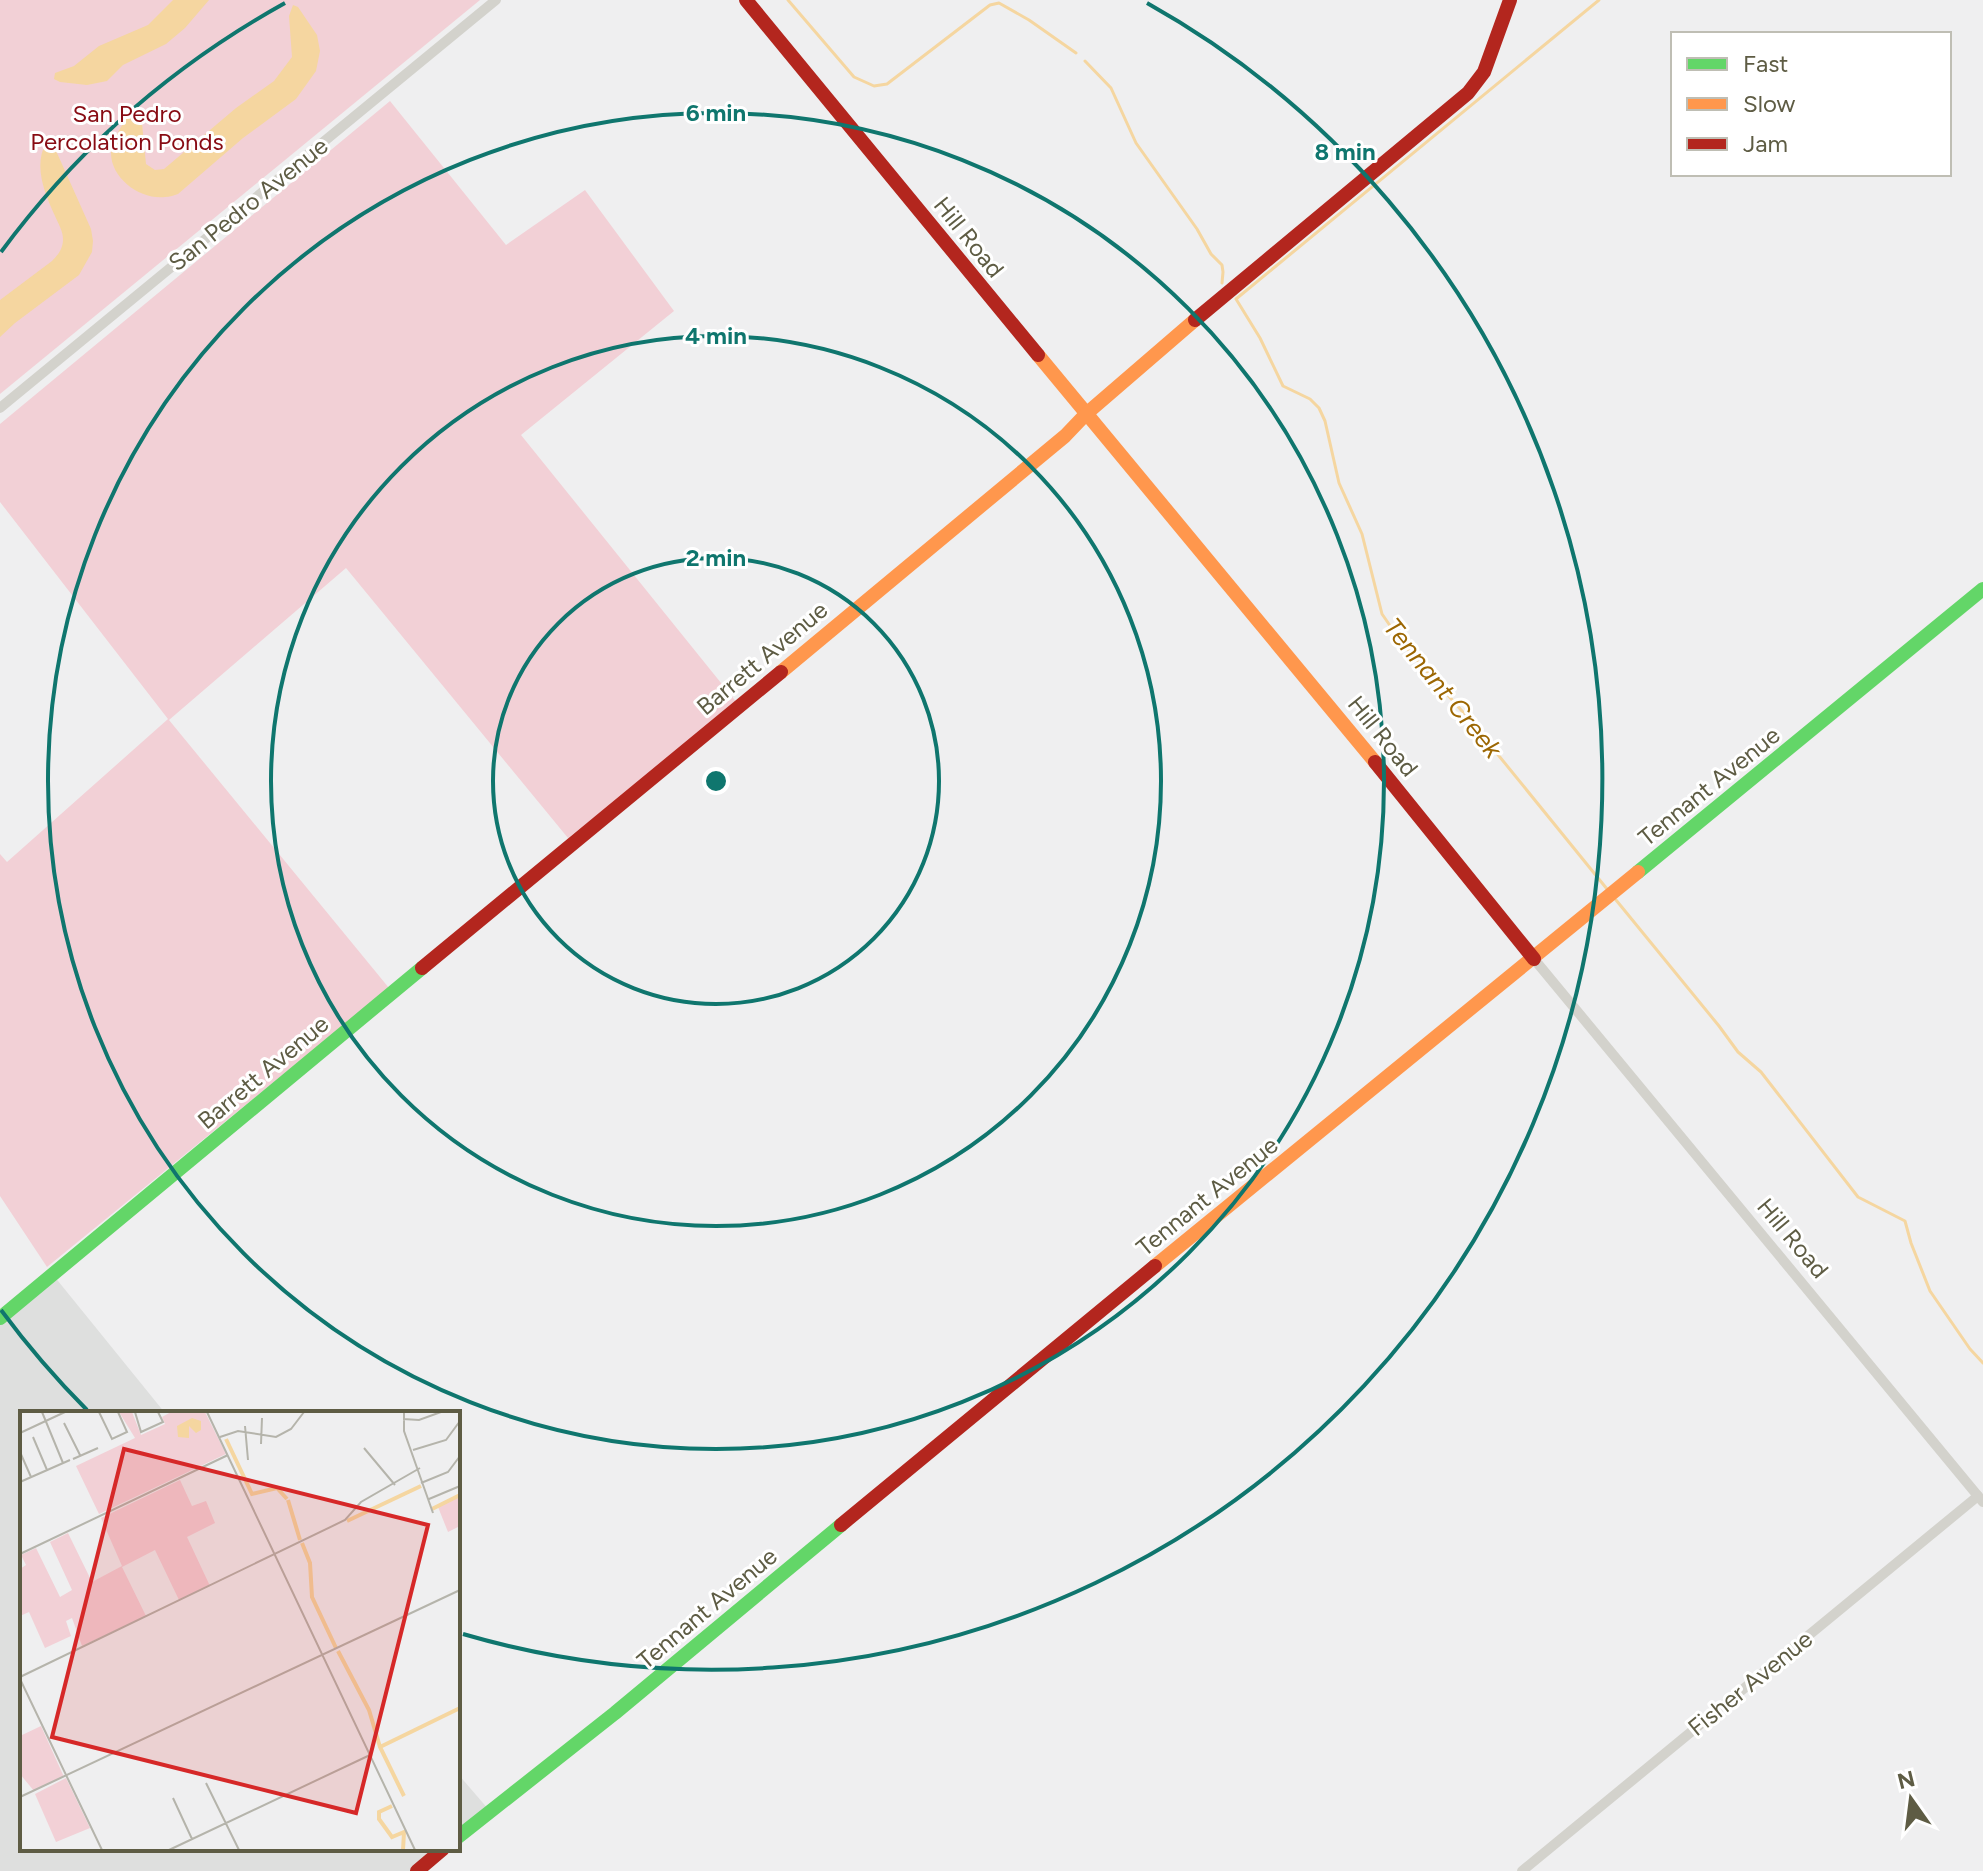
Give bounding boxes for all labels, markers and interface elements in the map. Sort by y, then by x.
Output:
legend [1671,32,1951,176]
text: Fast [1743,49,1788,78]
text: Slow [1743,89,1796,118]
text: 6 min [686,98,746,127]
park label: San Pedro Percolation Ponds [30,99,224,156]
text: Jam [1743,129,1788,158]
street label: San Pedro Avenue [163,131,333,277]
text: 8 min [1314,137,1376,166]
street label: Hill Road [928,191,1010,283]
text: 4 min [685,321,747,350]
text: 2 min [686,543,746,572]
street label: Barrett Avenue [691,595,833,721]
water label: Tennant Creek [1377,612,1510,766]
street label: Hill Road [1342,690,1424,782]
street label: Tennant Avenue [1632,720,1786,852]
centre of rings [702,767,730,795]
street label: Barrett Avenue [192,1009,334,1135]
street label: Tennant Avenue [1130,1130,1284,1262]
street label: Hill Road [1751,1192,1835,1284]
inset map [20,1411,460,1851]
street label: Tennant Avenue [631,1541,783,1675]
street label: Fisher Avenue [1682,1624,1818,1742]
north arrow [1871,1759,1951,1839]
text: N [1895,1765,1918,1795]

